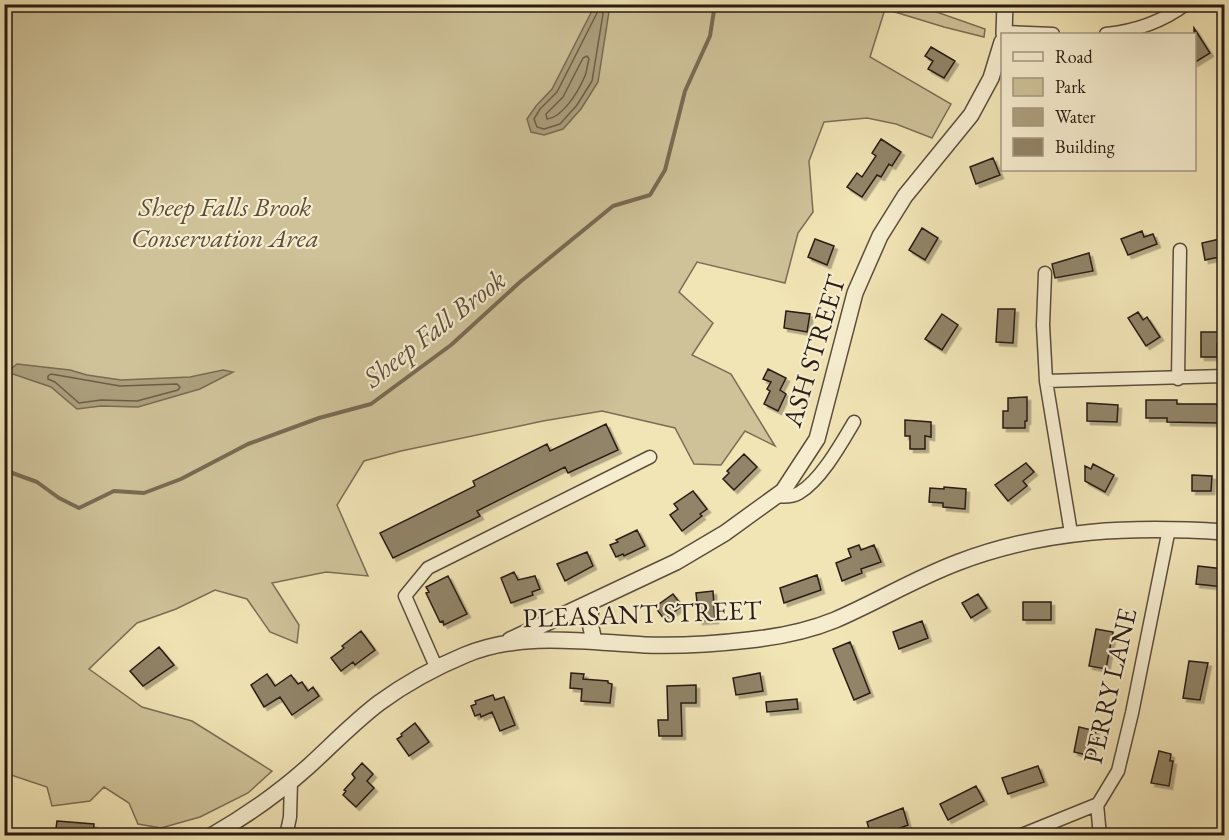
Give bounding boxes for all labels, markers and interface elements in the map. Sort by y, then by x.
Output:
legend [1001,33,1196,171]
text: Road [1055,45,1094,68]
text: Park [1055,75,1086,98]
text: Water [1055,105,1096,128]
text: Building [1055,135,1115,158]
park label: Sheep Falls Brook Conservation Area [131,189,319,255]
water label: Sheep Fall Brook [355,261,513,396]
street label: ASH STREET [774,270,853,432]
street label: PLEASANT STREET [522,592,763,635]
street label: PERRY LANE [1075,605,1144,767]

